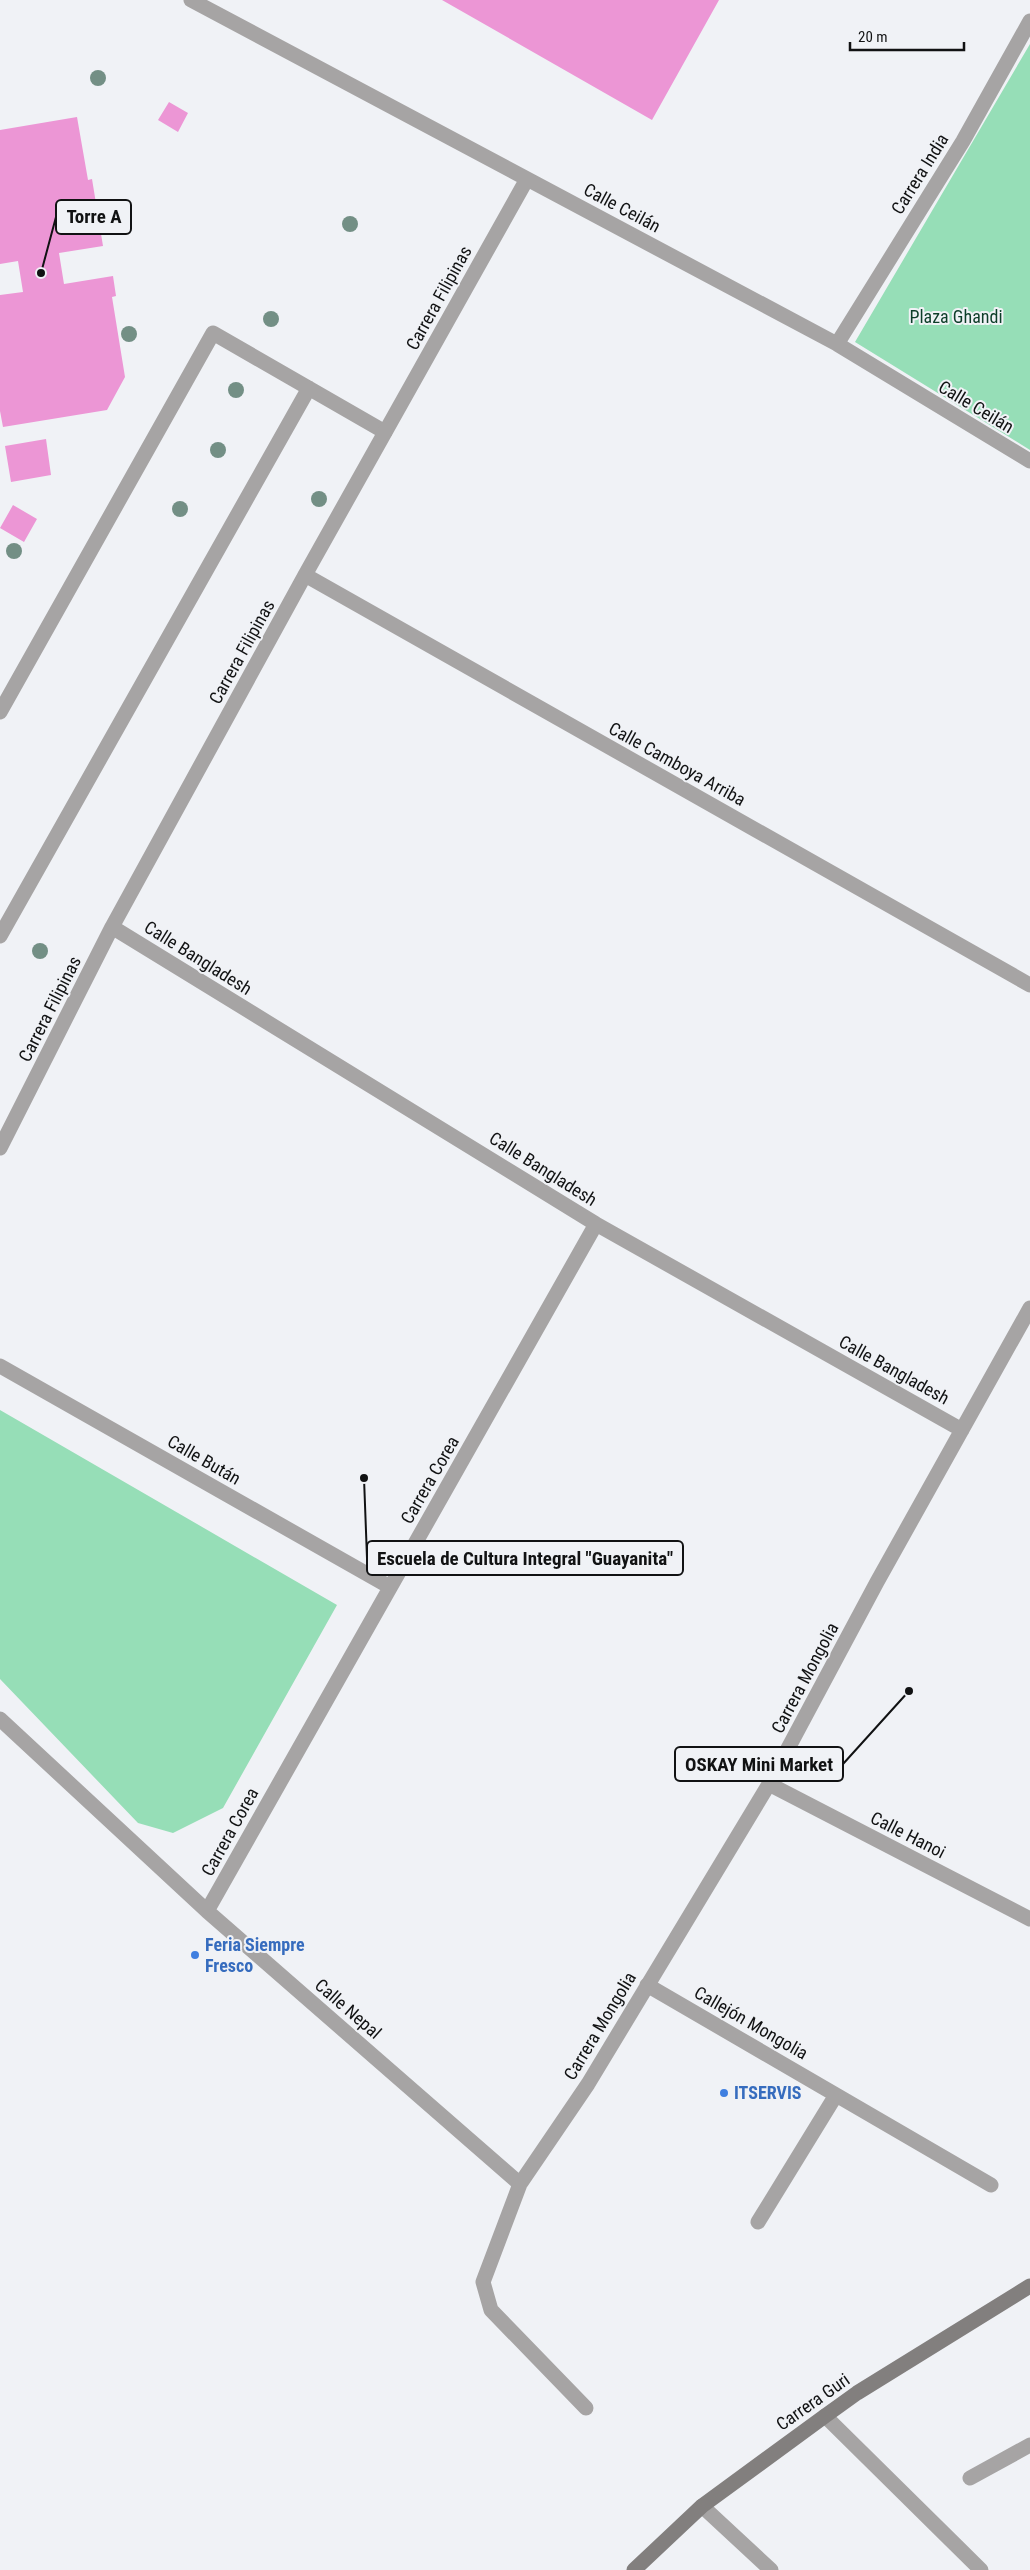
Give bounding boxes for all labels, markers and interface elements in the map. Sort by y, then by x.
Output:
scale bar [850,20,964,52]
text: 20 m [858,28,888,46]
street label: Carrera India [887,130,953,218]
street label: Calle Ceilán [580,179,664,237]
callout: Torre A [56,200,131,234]
text: Torre A [66,205,122,228]
street label: Carrera Filipinas [401,242,476,353]
park label: Plaza Ghandi [909,306,1003,327]
street label: Calle Ceilán [935,376,1018,437]
street label: Carrera Filipinas [204,596,279,707]
street label: Calle Camboya Arriba [605,717,749,810]
street label: Calle Bangladesh [141,916,256,999]
street label: Carrera Filipinas [14,953,85,1065]
street label: Calle Bangladesh [486,1127,601,1210]
street label: Calle Bangladesh [835,1331,953,1408]
street label: Calle Bután [164,1430,245,1489]
street label: Carrera Corea [396,1432,463,1527]
callout: Escuela de Cultura Integral "Guayanita" [367,1541,683,1575]
text: Escuela de Cultura Integral "Guayanita" [377,1547,673,1570]
street label: Carrera Mongolia [767,1619,842,1737]
callout: OSKAY Mini Market [675,1747,843,1781]
text: OSKAY Mini Market [685,1753,833,1776]
street label: Carrera Corea [197,1784,262,1880]
street label: Calle Hanoi [867,1807,949,1862]
place label: Feria Siempre Fresco [205,1934,305,1976]
marker: Feria Siempre Fresco [189,1949,201,1961]
street label: Carrera Mongolia [559,1968,640,2083]
street label: Calle Nepal [311,1974,386,2043]
street label: Callejón Mongolia [691,1982,812,2064]
place label: ITSERVIS [734,2082,802,2103]
marker: ITSERVIS [718,2087,730,2099]
street label: Carrera Guri [772,2369,854,2435]

